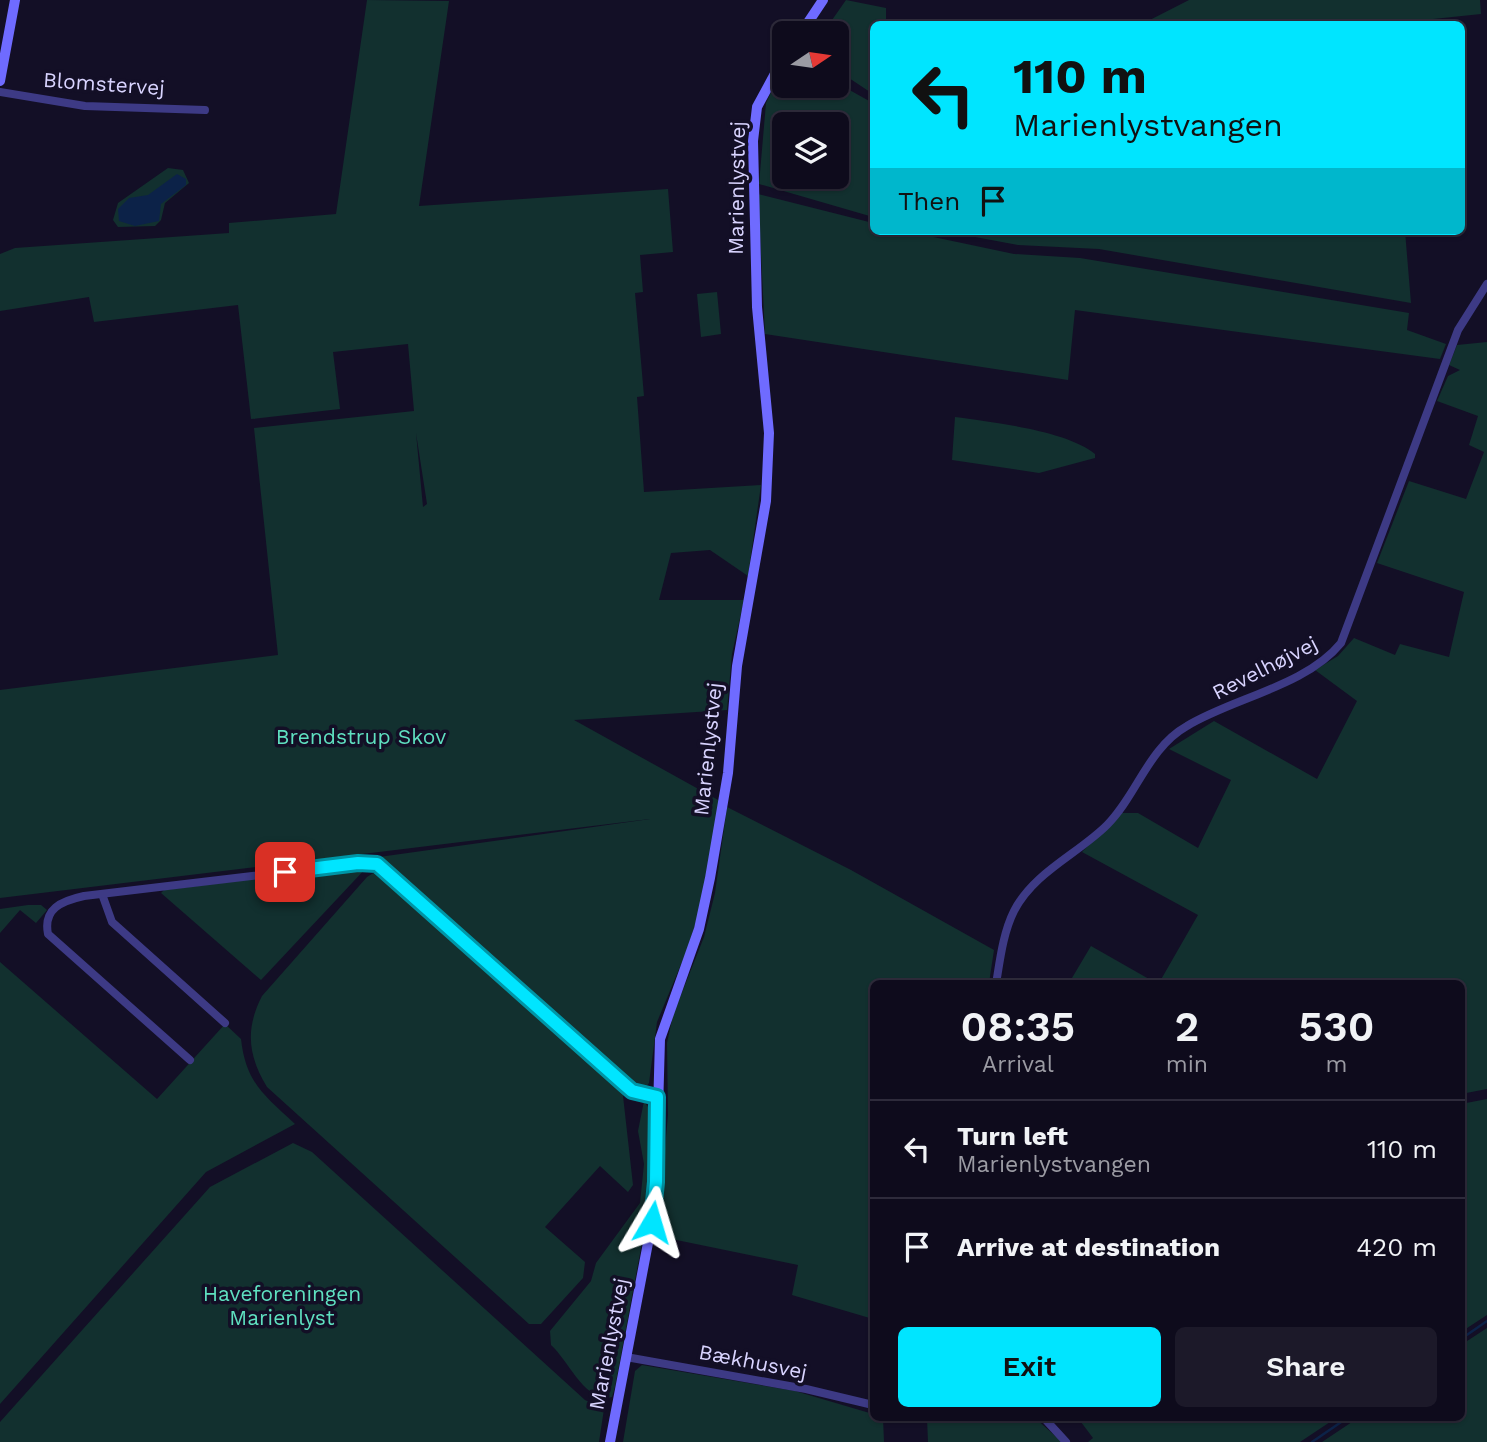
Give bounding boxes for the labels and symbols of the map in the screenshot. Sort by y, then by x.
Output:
north arrow [772,21,849,98]
street label: Blomstervej [42,67,166,100]
street label: Marienlystvej [723,121,750,255]
street label: Revelhøjvej [1208,630,1322,705]
street label: Marienlystvej [688,681,727,817]
park label: Brendstrup Skov [276,724,446,749]
pin [255,842,315,902]
position arrow [615,1185,689,1259]
street label: Marienlystvej [583,1276,634,1412]
park label: Haveforeningen Marienlyst [203,1281,361,1330]
street label: Bækhusvej [697,1339,809,1384]

